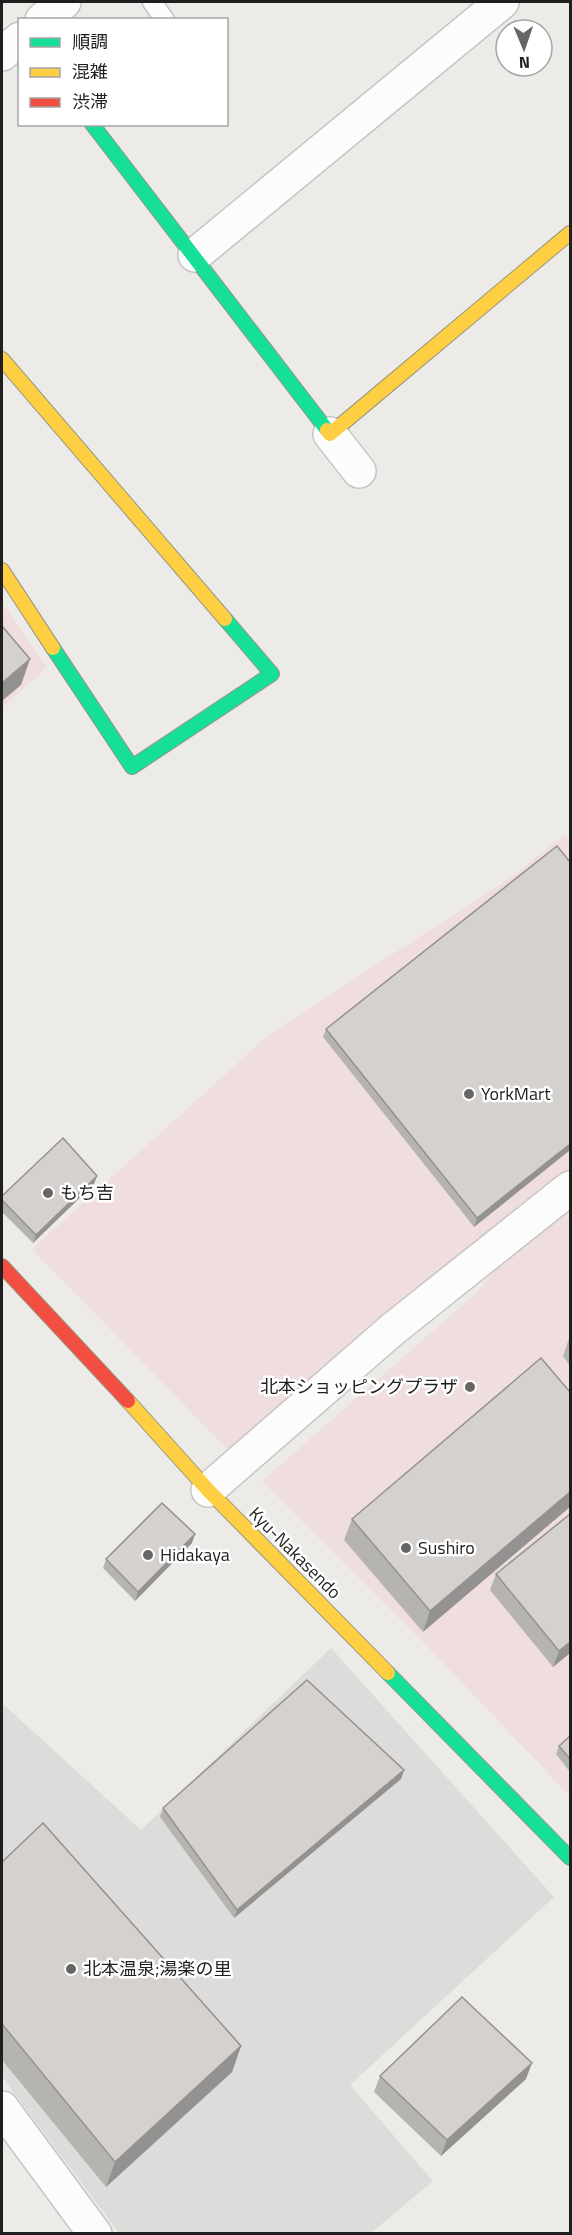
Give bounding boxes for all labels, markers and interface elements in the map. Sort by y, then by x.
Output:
legend [18,18,228,126]
north arrow [494,18,554,78]
text: 順調 [72,28,108,55]
text: N [519,51,530,75]
text: 混雑 [72,58,108,85]
text: 渋滞 [72,88,108,115]
place label: YorkMart [481,1080,551,1107]
marker: YorkMart [462,1087,476,1101]
place label: もち吉 [60,1179,114,1206]
marker: もち吉 [41,1186,55,1200]
place label: 北本ショッピングプラザ [260,1373,458,1400]
marker: 北本ショッピングプラザ [463,1380,477,1394]
street label: Kyu-Nakasendo [243,1500,348,1605]
place label: Sushiro [418,1534,475,1561]
place label: Hidakaya [160,1541,230,1568]
marker: Sushiro [399,1541,413,1555]
marker: Hidakaya [141,1548,155,1562]
place label: 北本温泉;湯楽の里 [83,1955,231,1982]
marker: 北本温泉;湯楽の里 [64,1962,78,1976]

